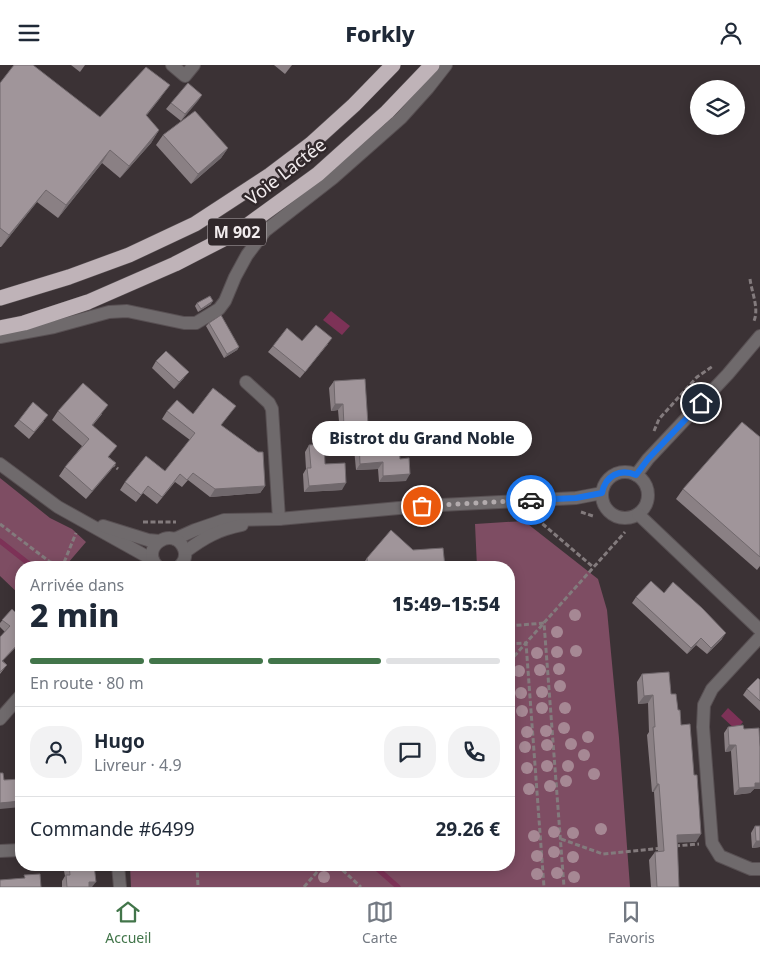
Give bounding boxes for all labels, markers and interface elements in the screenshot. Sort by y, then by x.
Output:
text: Forkly [345,18,415,48]
icon: menu [15,19,43,47]
icon: person [717,19,745,47]
map controls [690,80,745,135]
button: layers [690,80,745,135]
street label: Voie Lactée [240,132,331,210]
road number: M 902 [208,219,266,245]
pin [680,382,722,424]
icon: home [687,389,715,417]
callout: Bistrot du Grand Noble [312,421,532,456]
text: Bistrot du Grand Noble [329,427,515,449]
courier [506,475,556,525]
pin [401,485,443,527]
icon: car [517,486,545,514]
icon: bag [408,492,436,520]
text: Arrivée dans [30,574,124,596]
text: 15:49–15:54 [392,591,500,617]
text: 2 min [30,593,119,636]
text: En route · 80 m [30,672,144,694]
button: person [30,726,82,778]
button: chat [384,726,436,778]
button: phone [448,726,500,778]
text: Hugo [94,728,145,754]
text: Livreur · 4.9 [94,754,182,776]
text: Commande #6499 [30,816,195,842]
text: 29.26 € [435,816,500,842]
tab: Accueil [105,898,151,947]
tab: Carte [362,898,397,947]
tab: Favoris [608,898,655,947]

